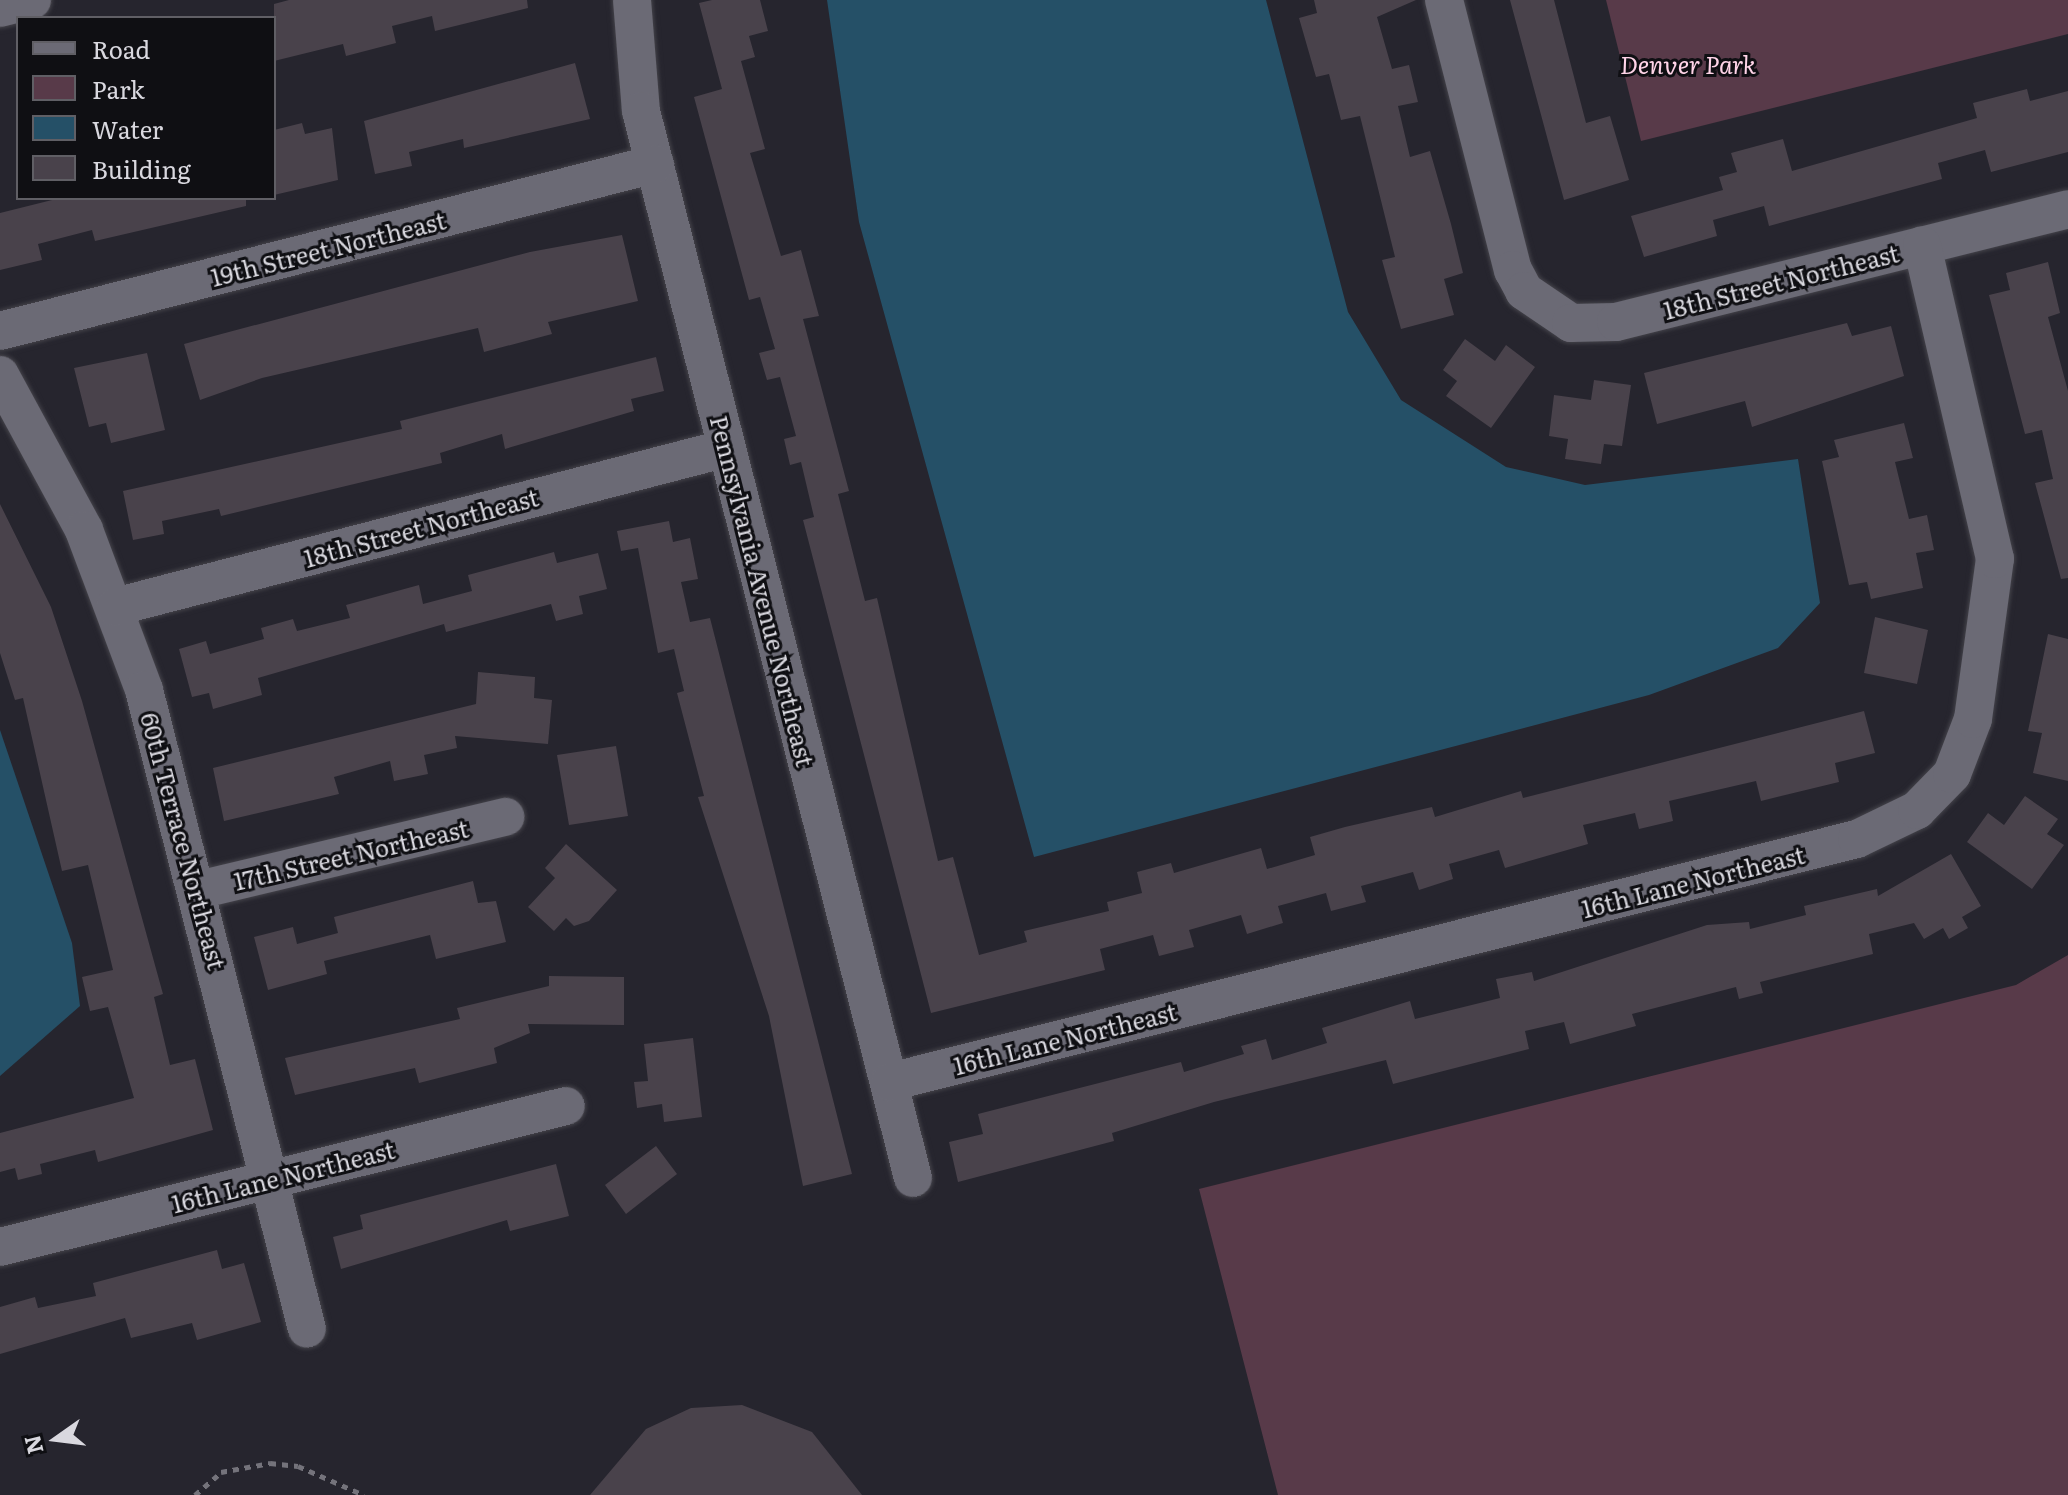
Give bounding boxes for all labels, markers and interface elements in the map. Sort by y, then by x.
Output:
legend [16,16,276,200]
text: Road [92,31,150,66]
park label: Denver Park [1620,50,1756,78]
text: Park [92,71,145,106]
text: Water [92,111,163,146]
text: Building [92,151,191,186]
street label: 19th Street Northeast [208,205,448,291]
street label: 18th Street Northeast [1660,238,1902,324]
street label: Pennsylvania Avenue Northeast [705,412,821,770]
street label: 18th Street Northeast [301,482,541,572]
street label: 60th Terrace Northeast [136,709,232,973]
street label: 17th Street Northeast [231,813,471,895]
street label: 16th Lane Northeast [1578,839,1808,923]
street label: 16th Lane Northeast [950,996,1180,1080]
street label: 16th Lane Northeast [168,1134,398,1218]
north arrow [16,1399,96,1479]
text: N [14,1432,50,1458]

